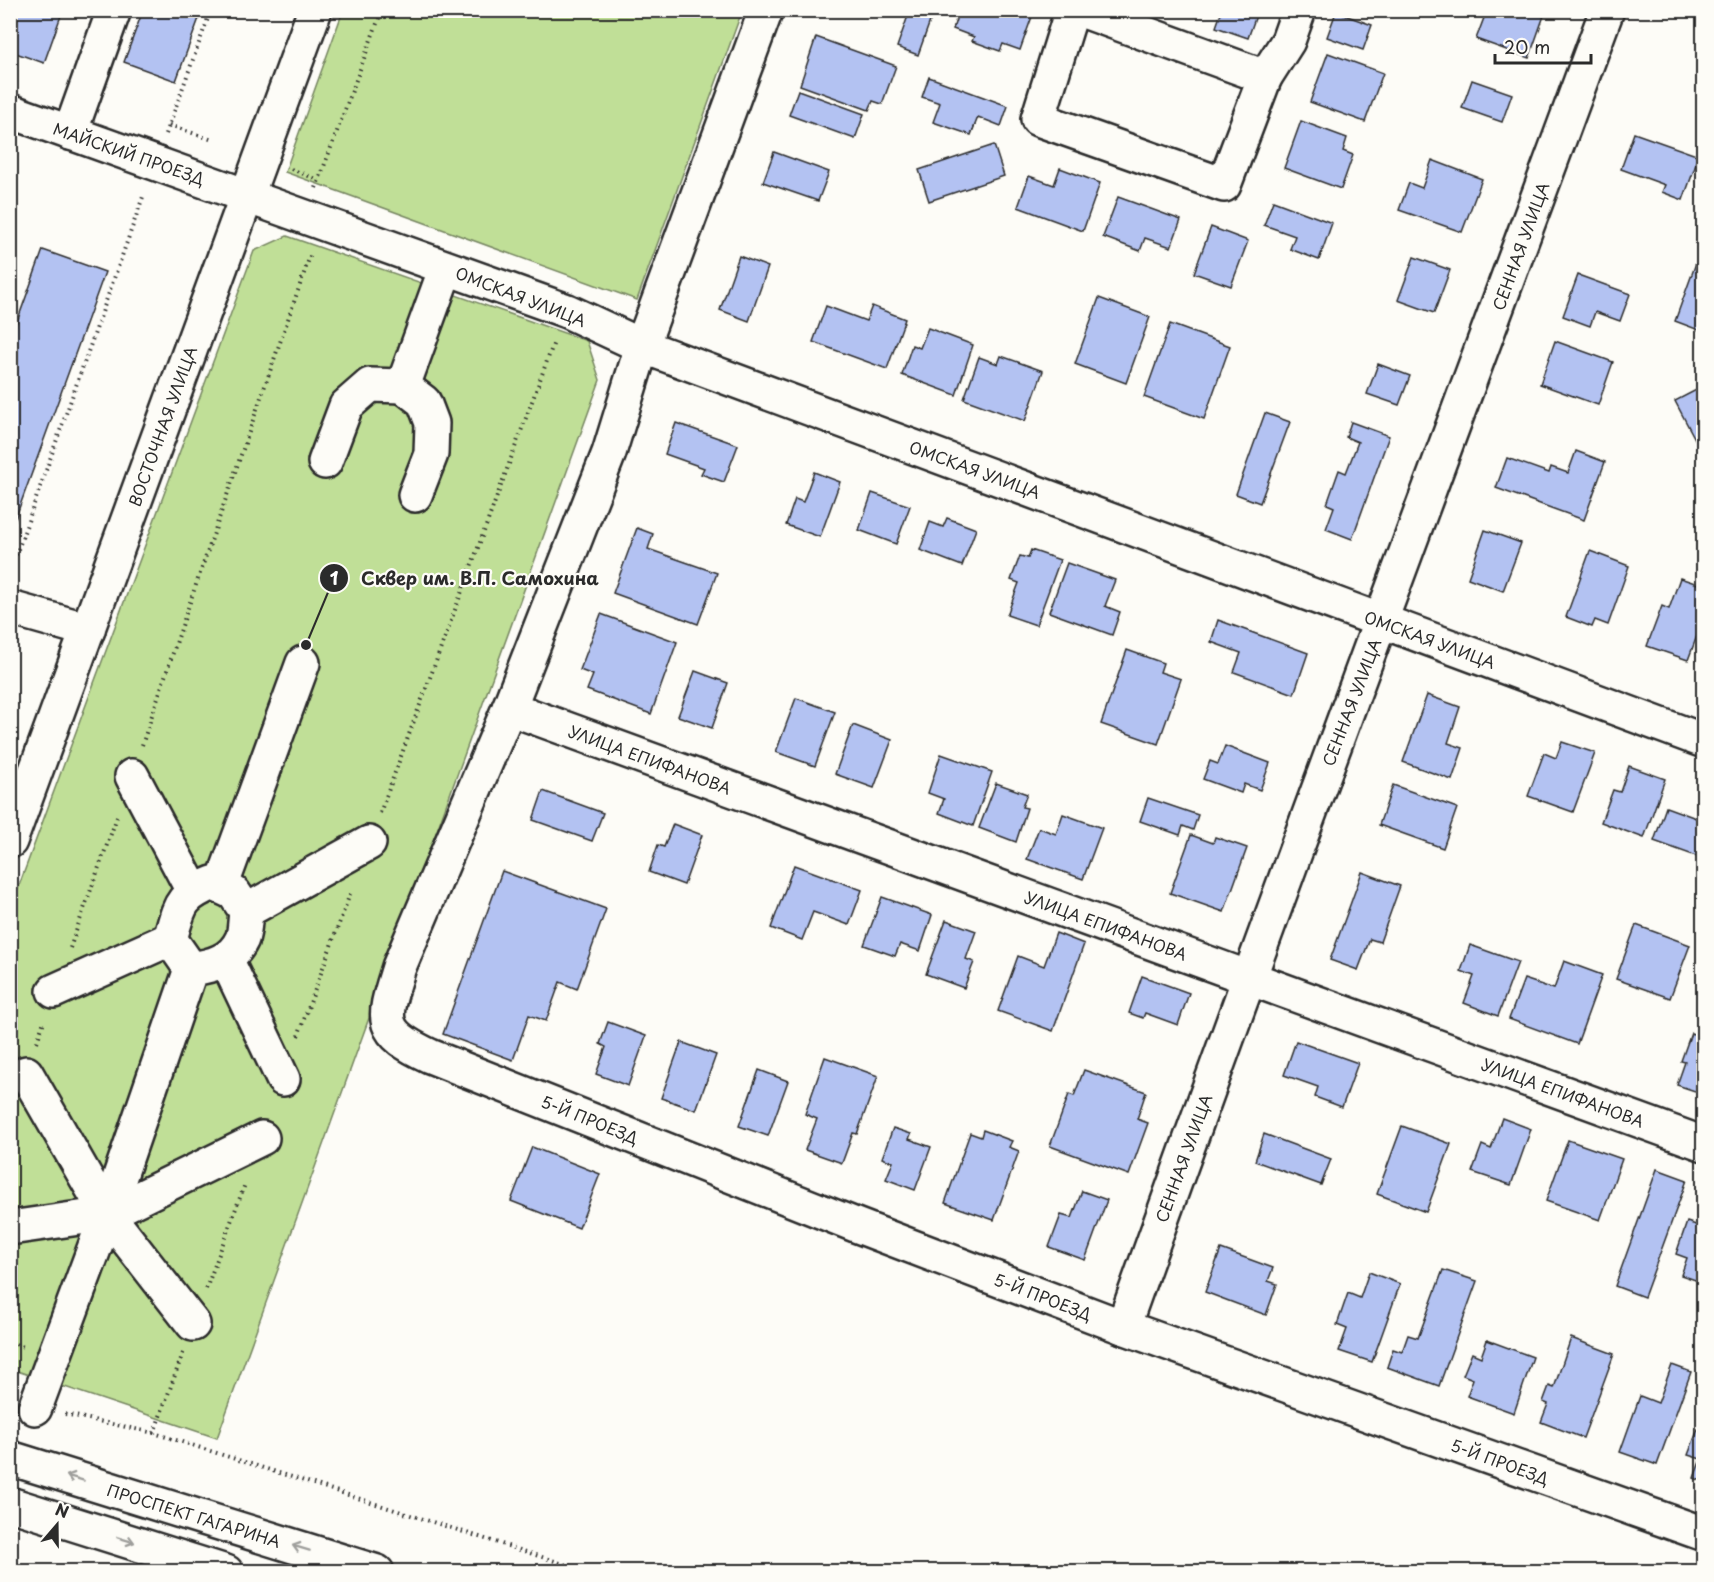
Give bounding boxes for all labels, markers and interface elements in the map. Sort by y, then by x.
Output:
scale bar [1495,27,1591,65]
text: 20 m [1504,33,1550,60]
street label: МАЙСКИЙ ПРОЕЗД [50,116,208,190]
street label: СЕННАЯ УЛИЦА [1486,179,1554,313]
street label: ОМСКАЯ УЛИЦА [452,260,590,332]
street label: ВОСТОЧНАЯ УЛИЦА [122,343,202,509]
street label: ОМСКАЯ УЛИЦА [906,434,1044,504]
callout: Сквер им. В.П. Самохина [319,560,612,596]
text: 1 [330,564,339,591]
text: Сквер им. В.П. Самохина [361,564,599,591]
street label: ОМСКАЯ УЛИЦА [1361,604,1499,674]
street label: СЕННАЯ УЛИЦА [1316,635,1386,769]
street label: УЛИЦА ЕПИФАНОВА [565,718,735,800]
street label: УЛИЦА ЕПИФАНОВА [1021,884,1191,966]
street label: УЛИЦА ЕПИФАНОВА [1478,1051,1648,1133]
street label: 5-Й ПРОЕЗД [538,1089,642,1149]
street label: СЕННАЯ УЛИЦА [1149,1091,1217,1225]
street label: 5-Й ПРОЕЗД [991,1266,1095,1326]
street label: 5-Й ПРОЕЗД [1448,1432,1552,1490]
one-way arrow [66,1472,85,1483]
street label: ПРОСПЕКТ ГАГАРИНА [104,1477,284,1553]
north arrow [27,1495,87,1555]
text: N [52,1497,73,1523]
one-way arrow [116,1535,135,1546]
one-way arrow [292,1542,311,1553]

